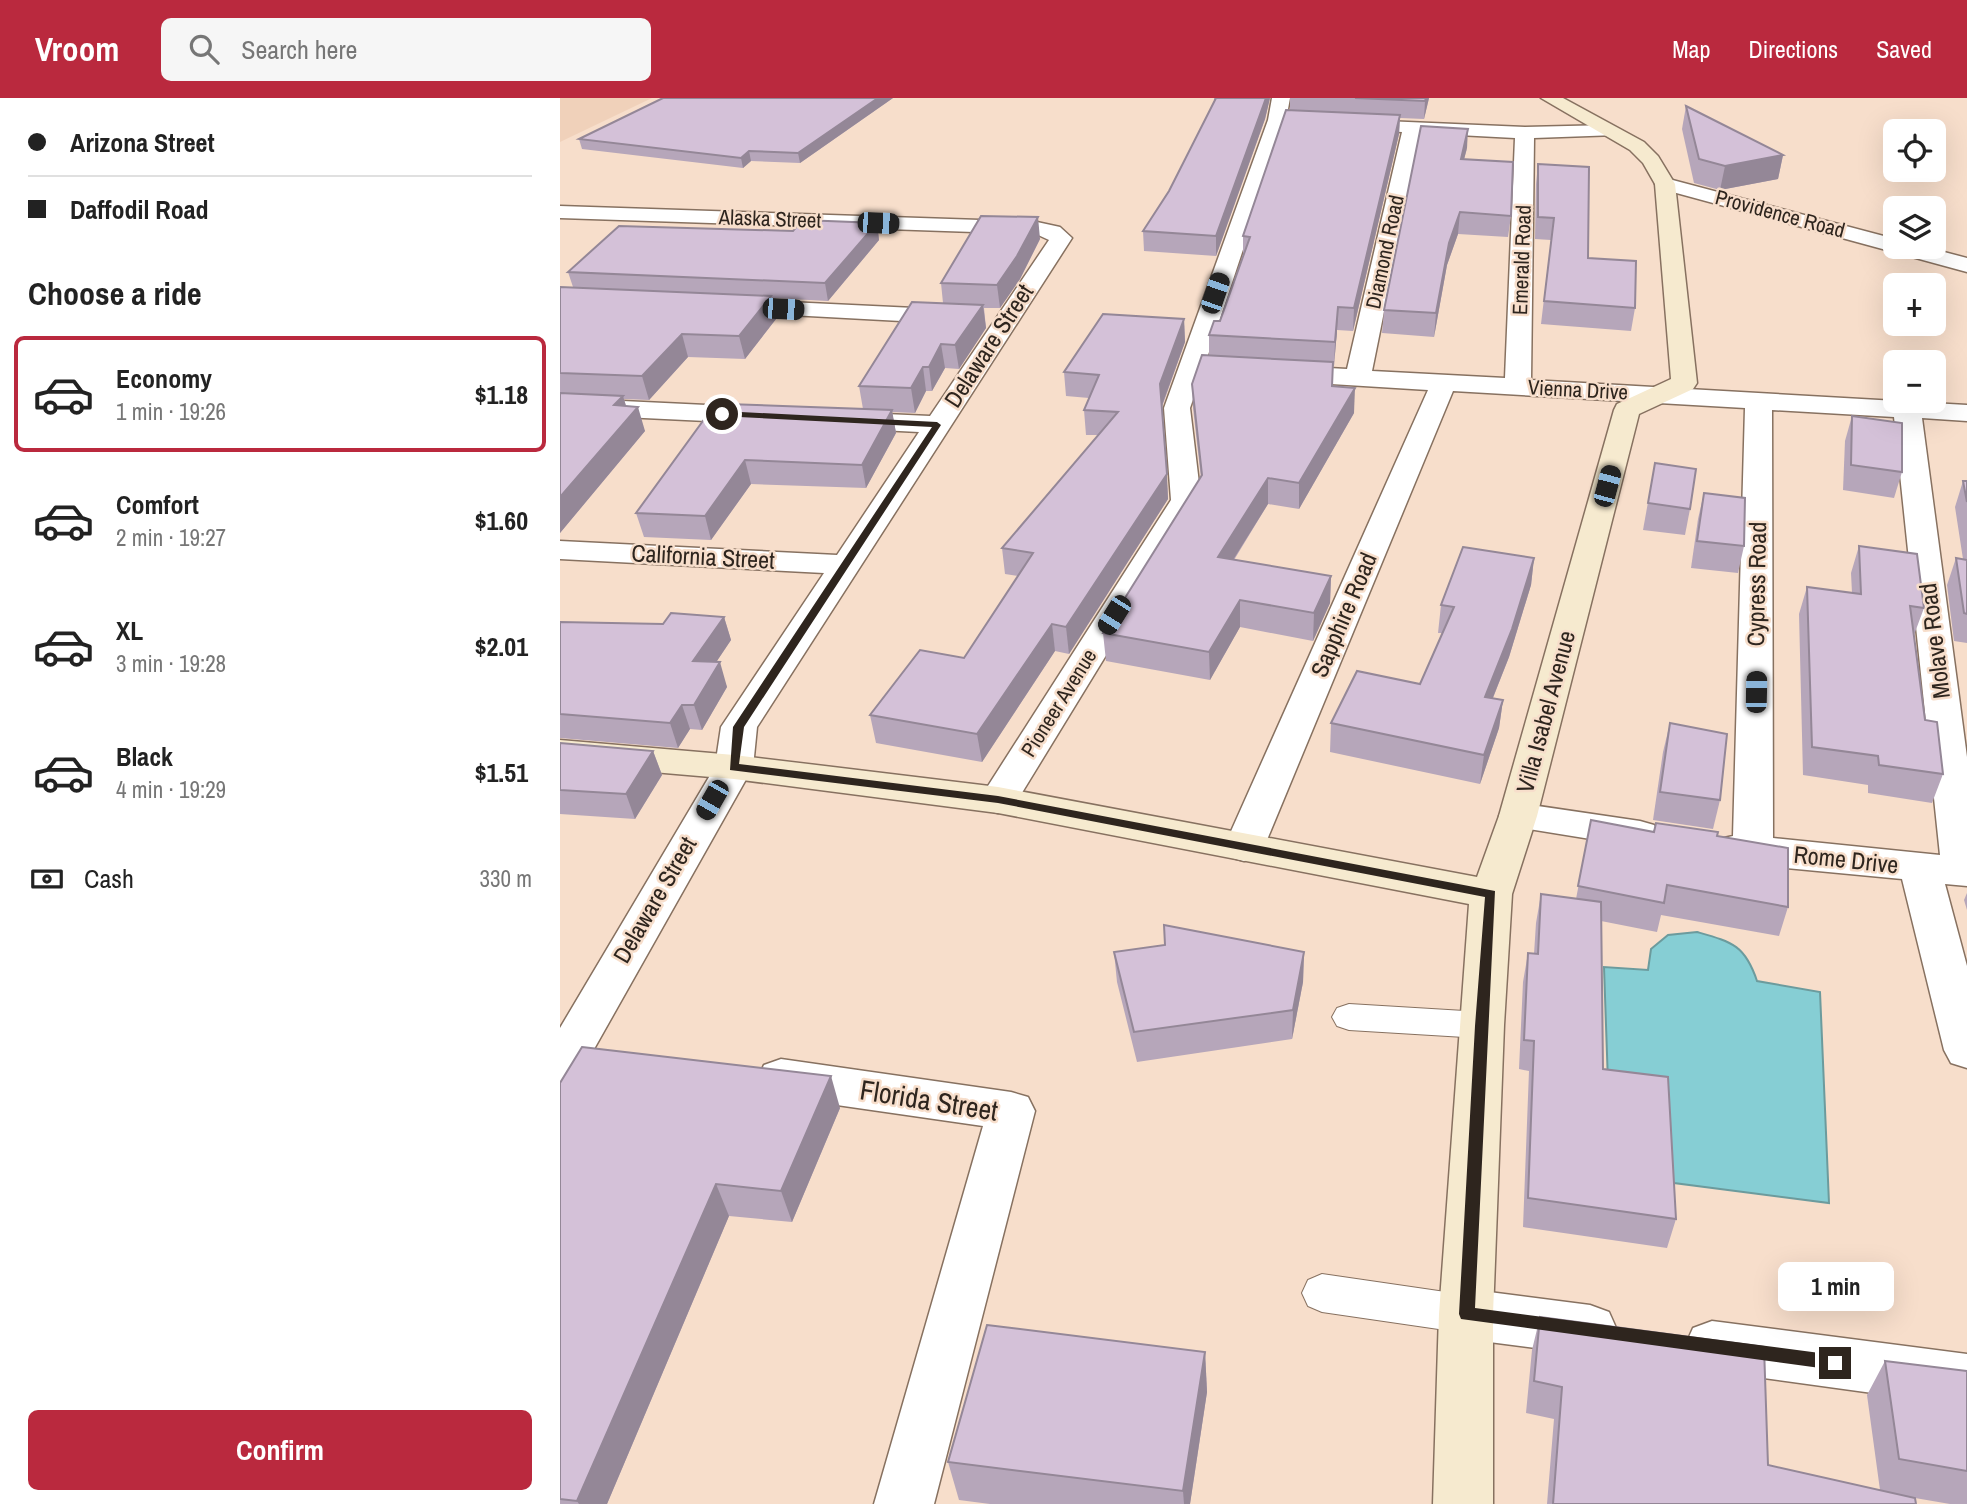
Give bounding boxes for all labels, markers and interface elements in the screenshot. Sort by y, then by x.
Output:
search box [161,18,651,81]
text: Vroom [35,27,119,71]
icon: search [185,30,223,68]
text: Search here [241,32,357,67]
text: Map [1672,33,1710,65]
text: Directions [1748,33,1838,65]
text: Saved [1876,33,1932,65]
map controls [1883,119,1946,413]
button: locate [1883,119,1946,182]
text: Arizona Street [70,125,215,160]
street label: Providence Road [1712,182,1848,245]
text: Daffodil Road [70,192,209,227]
street label: Diamond Road [1358,192,1411,312]
button: layers [1883,196,1946,259]
street label: Alaska Street [717,202,822,235]
street label: Emerald Road [1505,204,1538,315]
car [857,212,900,234]
car [1199,270,1232,316]
text: Choose a ride [28,272,202,315]
button: + [1883,273,1946,336]
street label: Delaware Street [936,277,1040,413]
car [762,297,805,321]
button: − [1883,350,1946,413]
text: Economy [116,361,212,396]
icon: car [32,363,95,426]
street label: Vienna Drive [1527,372,1629,407]
text: $1.18 [475,377,528,412]
text: 1 min · 19:26 [116,396,226,427]
route start [706,398,738,430]
car [1592,463,1623,509]
text: Comfort [116,487,199,522]
icon: car [32,489,95,552]
text: $1.60 [475,503,528,538]
street label: Cypress Road [1739,521,1773,647]
text: 2 min · 19:27 [116,522,226,553]
street label: California Street [631,536,776,576]
street label: Sapphire Road [1302,547,1384,682]
street label: Molave Road [1911,582,1957,701]
car [1094,592,1135,638]
text: XL [116,613,143,648]
icon: car [32,615,95,678]
street label: Villa Isabel Avenue [1508,627,1582,796]
text: $2.01 [475,629,528,664]
street label: Pioneer Avenue [1014,643,1103,762]
text: 3 min · 19:28 [116,648,226,679]
car [1746,671,1767,713]
text: Black [116,739,173,774]
icon: car [32,741,95,804]
text: $1.51 [475,755,528,790]
text: 4 min · 19:29 [116,774,226,805]
car [693,777,732,823]
street label: Delaware Street [605,830,704,969]
street label: Rome Drive [1792,838,1900,880]
icon: cash [28,860,66,898]
text: Cash [84,861,134,896]
text: 330 m [480,863,532,894]
street label: Florida Street [857,1070,1001,1130]
callout: 1 min [1777,1262,1893,1310]
text: 1 min [1811,1271,1861,1302]
route end [1819,1347,1851,1379]
button: Confirm [28,1410,532,1490]

